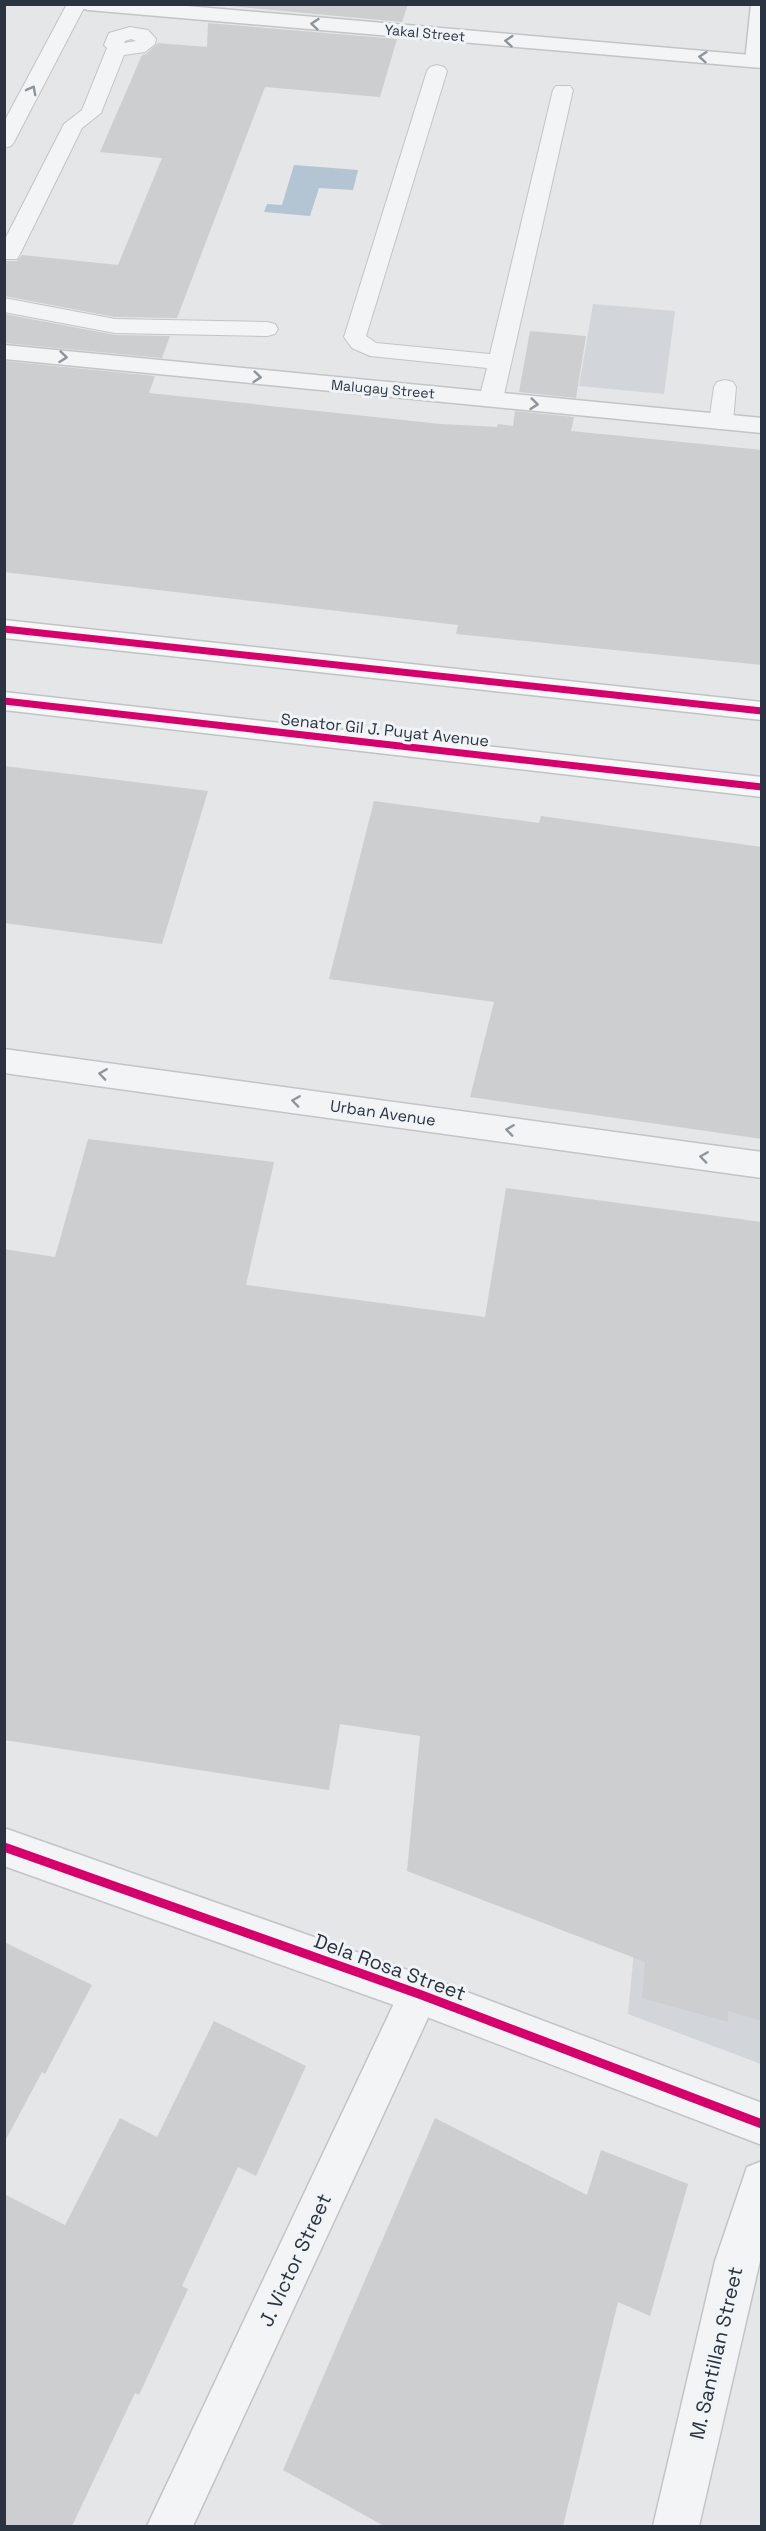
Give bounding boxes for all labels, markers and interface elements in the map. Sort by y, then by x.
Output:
one-way arrow [310,18,319,31]
street label: Yakal Street [384,21,466,45]
one-way arrow [504,34,513,47]
one-way arrow [699,51,708,64]
one-way arrow [25,86,36,96]
one-way arrow [58,351,67,363]
one-way arrow [252,370,261,382]
street label: Malugay Street [330,376,436,402]
one-way arrow [530,397,539,410]
street label: Senator Gil J. Puyat Avenue [280,709,490,751]
one-way arrow [99,1069,108,1081]
one-way arrow [292,1095,301,1108]
street label: Urban Avenue [329,1095,437,1131]
one-way arrow [506,1125,515,1137]
one-way arrow [699,1152,708,1164]
street label: Dela Rosa Street [310,1927,470,2007]
street label: J. Victor Street [253,2189,337,2331]
street label: M. Santillan Street [683,2264,749,2442]

